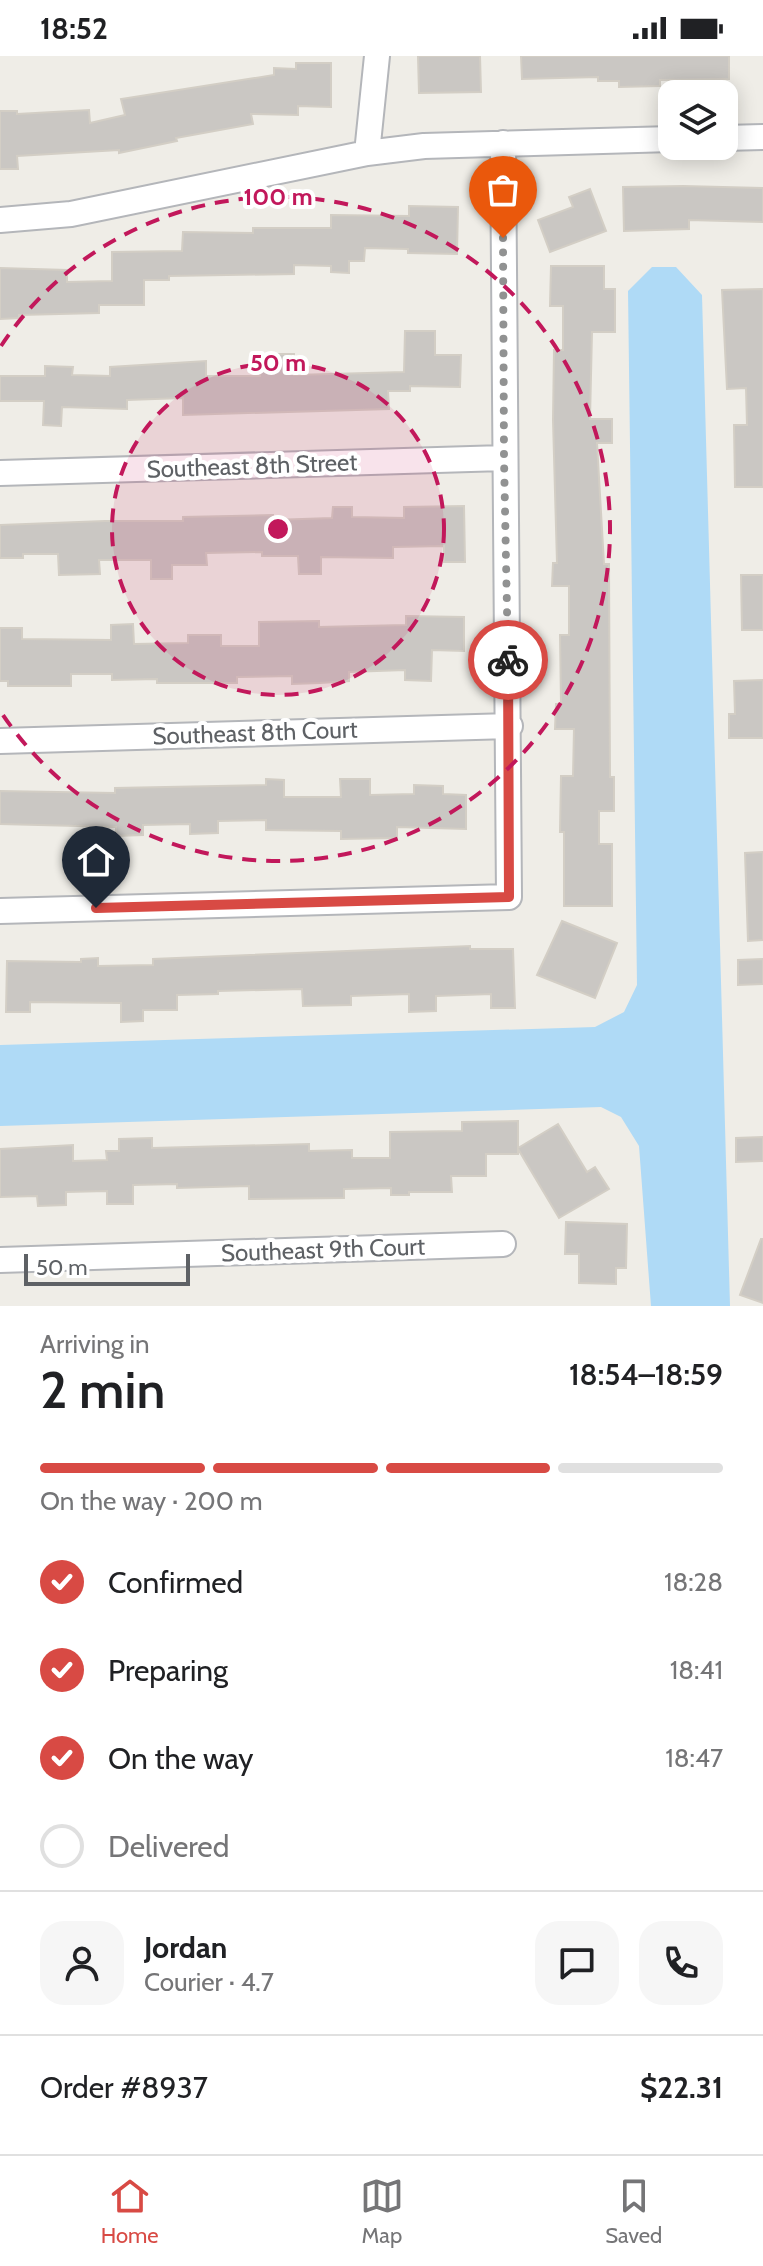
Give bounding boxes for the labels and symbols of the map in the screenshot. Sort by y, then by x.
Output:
pin [469,156,537,238]
text: 100 m [243,182,313,211]
text: 50 m [250,348,306,377]
street label: Southeast 8th Street [146,447,358,484]
centre of rings [264,515,292,543]
courier [468,620,548,700]
street label: Southeast 8th Court [152,714,358,751]
pin [62,826,130,908]
street label: Southeast 9th Court [220,1231,426,1268]
scale bar [24,1250,190,1286]

